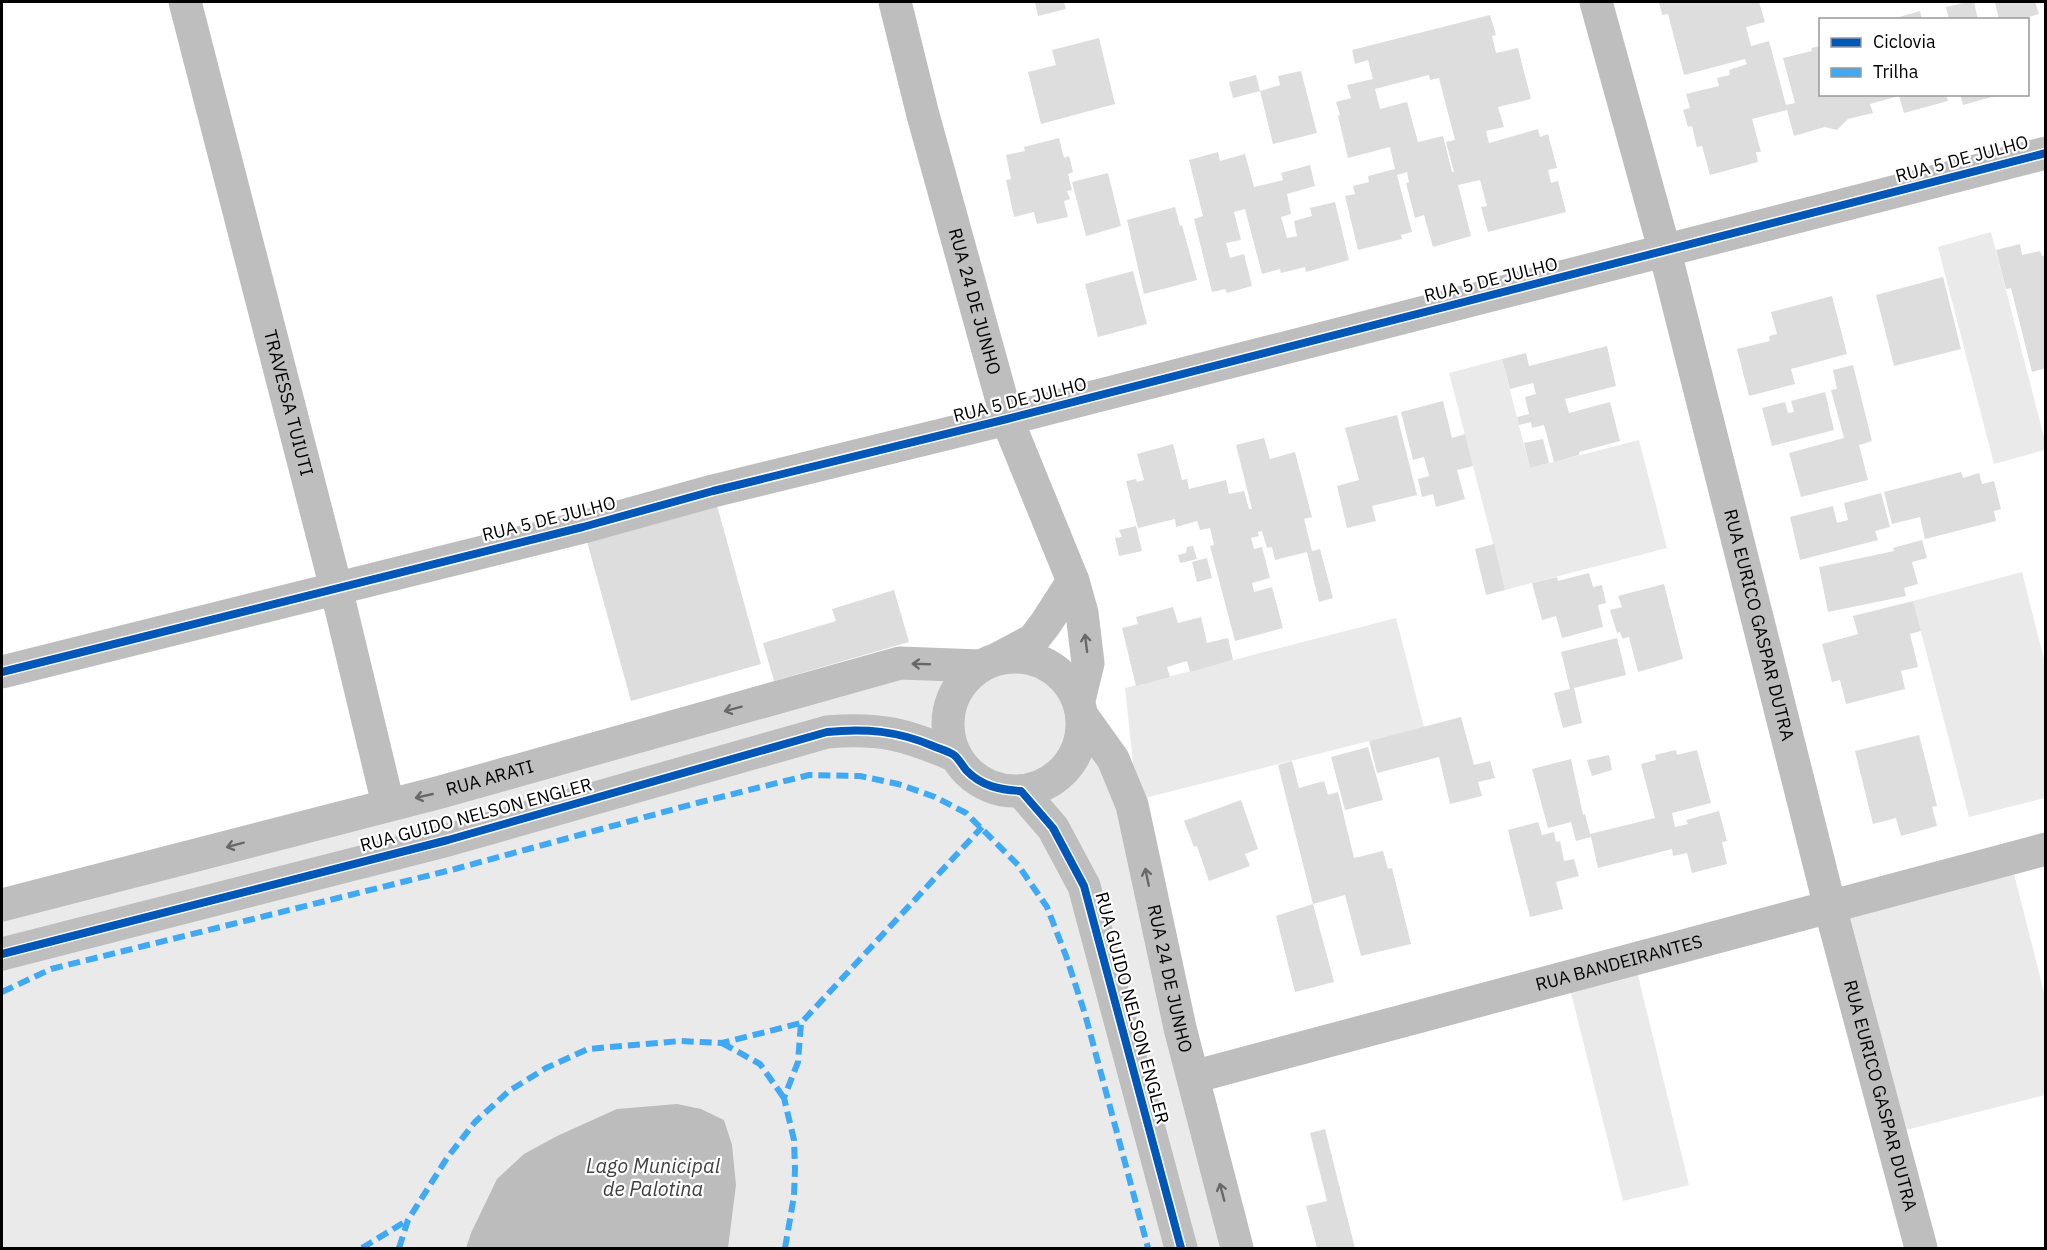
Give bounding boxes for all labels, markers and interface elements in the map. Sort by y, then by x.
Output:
legend [1819,18,2029,96]
text: Ciclovia [1873,30,1936,53]
text: Trilha [1873,60,1919,83]
street label: RUA 5 DE JULHO [1893,130,2031,187]
street label: RUA 24 DE JUNHO [944,225,1006,377]
street label: RUA 5 DE JULHO [1422,252,1560,307]
street label: TRAVESSA TUIUTI [259,327,319,478]
street label: RUA 5 DE JULHO [951,372,1089,427]
street label: RUA 5 DE JULHO [480,491,618,546]
street label: RUA EURICO GASPAR DUTRA [1719,507,1800,744]
one-way arrow [1080,633,1091,653]
one-way arrow [912,659,932,670]
one-way arrow [724,704,743,716]
street label: RUA ARATI [443,754,536,801]
street label: RUA GUIDO NELSON ENGLER [357,772,594,857]
one-way arrow [414,791,433,803]
one-way arrow [226,839,245,851]
one-way arrow [1141,868,1152,887]
street label: RUA GUIDO NELSON ENGLER [1090,889,1175,1126]
street label: RUA 24 DE JUNHO [1143,902,1198,1055]
street label: RUA BANDEIRANTES [1533,929,1705,996]
street label: RUA EURICO GASPAR DUTRA [1839,977,1923,1214]
water label: Lago Municipal de Palotina [586,1152,721,1202]
one-way arrow [1216,1183,1228,1202]

